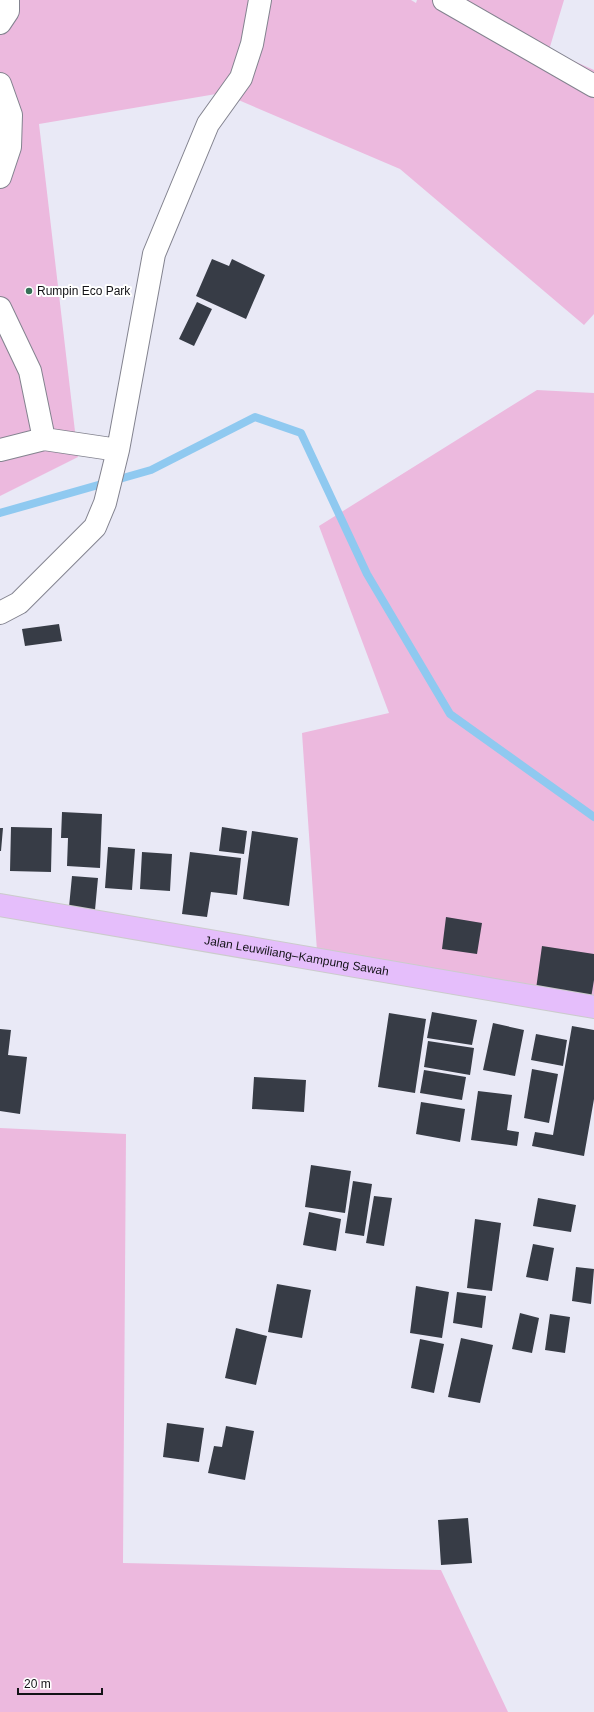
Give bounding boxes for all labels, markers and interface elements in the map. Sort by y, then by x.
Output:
place label: Rumpin Eco Park [37,284,131,298]
marker: Rumpin Eco Park [24,286,34,296]
street label: Jalan Leuwiliang–Kampung Sawah [203,933,390,979]
scale bar [18,1670,102,1696]
text: 20 m [24,1677,51,1691]

